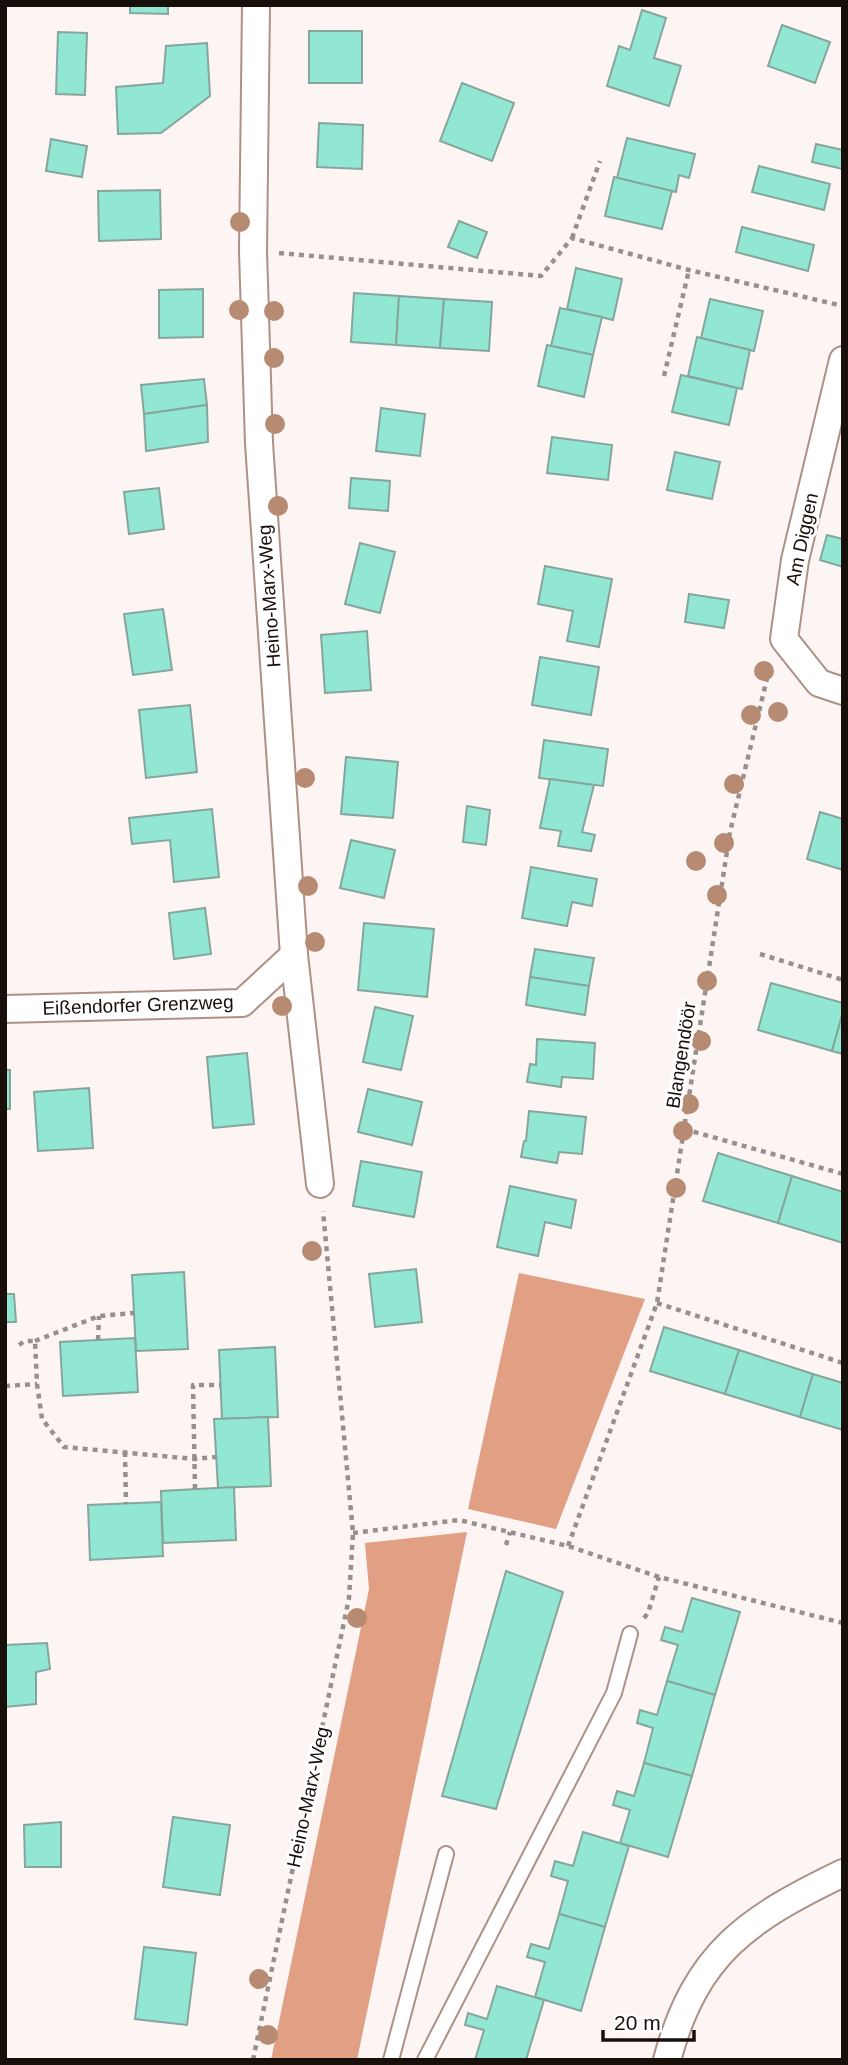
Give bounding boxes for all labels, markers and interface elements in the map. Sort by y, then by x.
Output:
street label: Am Diggen [782,491,822,587]
street label: Heino-Marx-Weg [254,524,284,668]
street label: Eißendorfer Grenzweg [42,991,234,1019]
street label: Blangendöör [662,999,700,1110]
street label: Heino-Marx-Weg [283,1725,333,1869]
scale bar [603,1998,694,2042]
text: 20 m [614,2011,661,2034]

